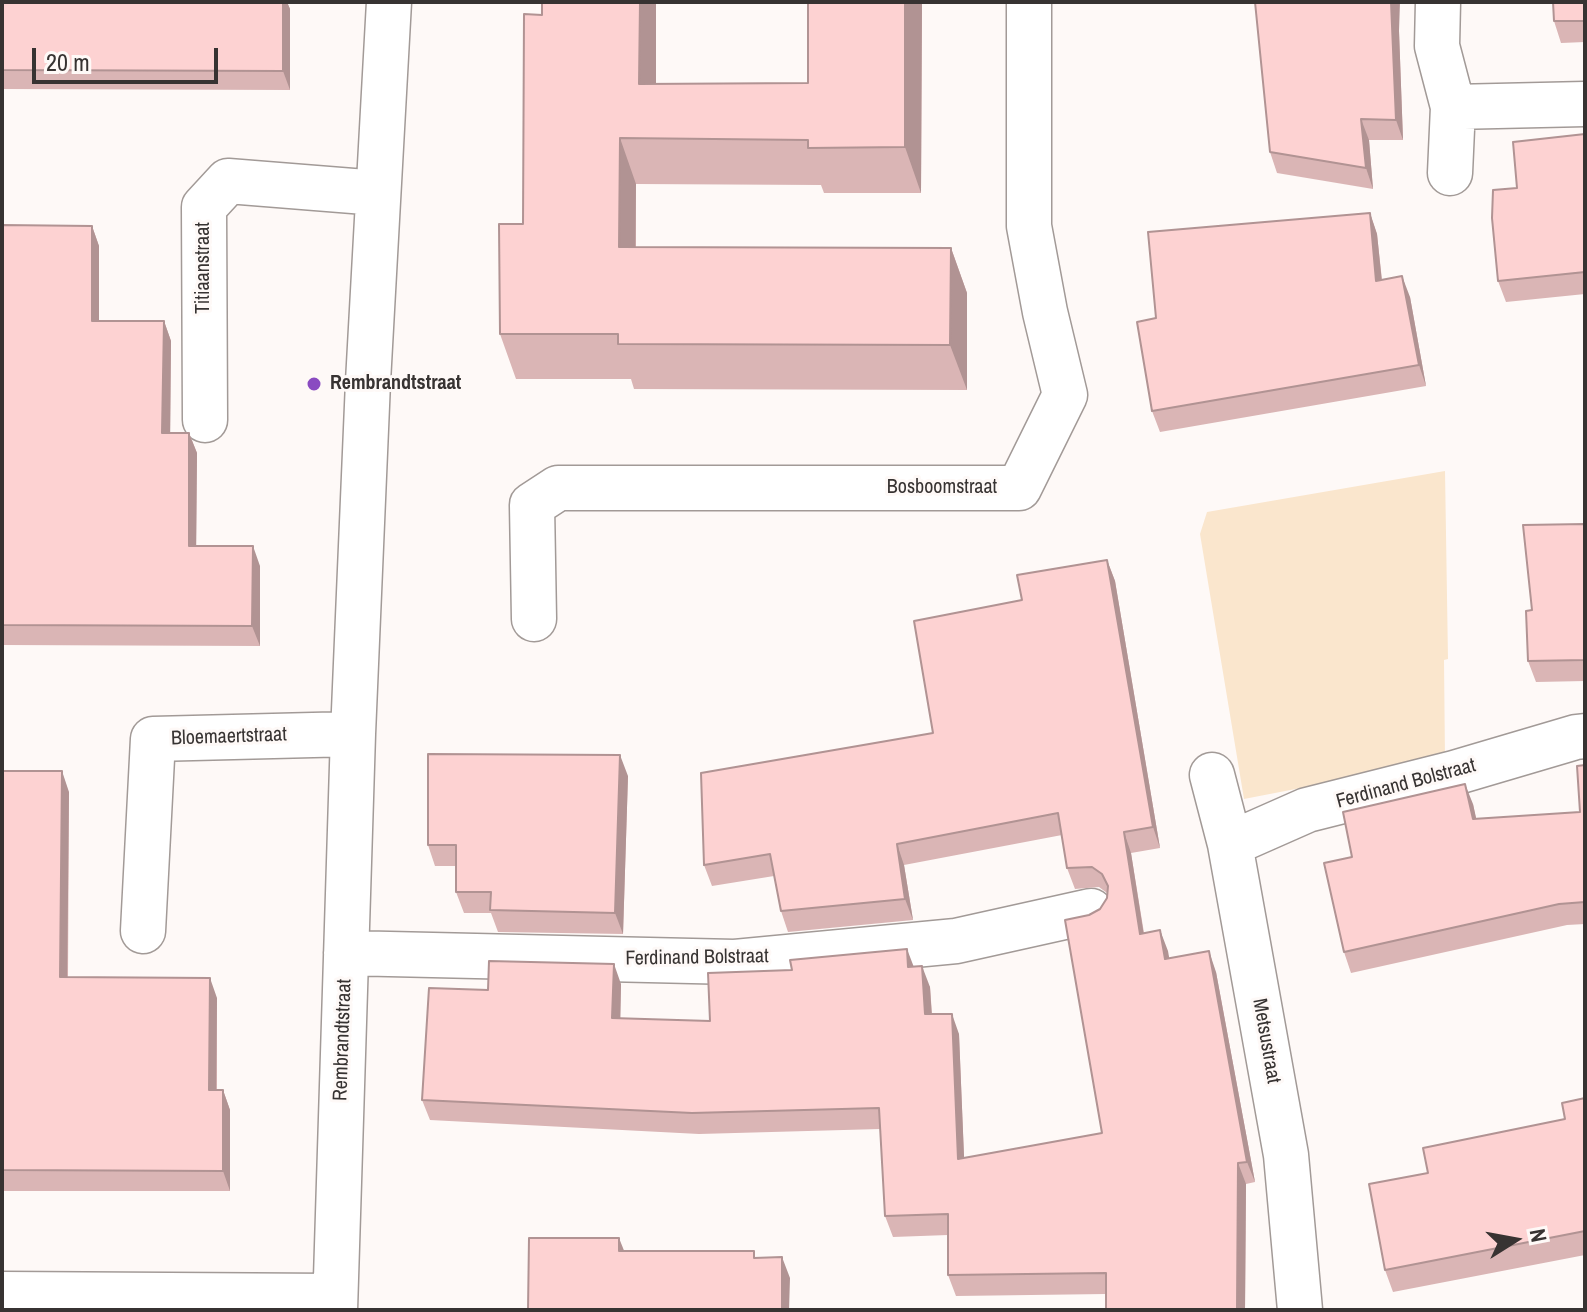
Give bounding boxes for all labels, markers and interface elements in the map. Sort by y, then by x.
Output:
scale bar [36,32,222,82]
text: 20 m [46,46,90,78]
street label: Titiaanstraat [192,222,216,314]
place label: Rembrandtstraat [330,372,461,396]
marker: Rembrandtstraat [305,375,323,393]
street label: Bosboomstraat [887,476,997,500]
street label: Bloemaertstraat [171,723,287,751]
street label: Ferdinand Bolstraat [1334,754,1478,814]
street label: Ferdinand Bolstraat [625,945,769,971]
street label: Rembrandtstraat [329,979,357,1101]
street label: Metsustraat [1247,997,1285,1085]
north arrow [1475,1200,1555,1280]
text: N [1523,1226,1555,1245]

